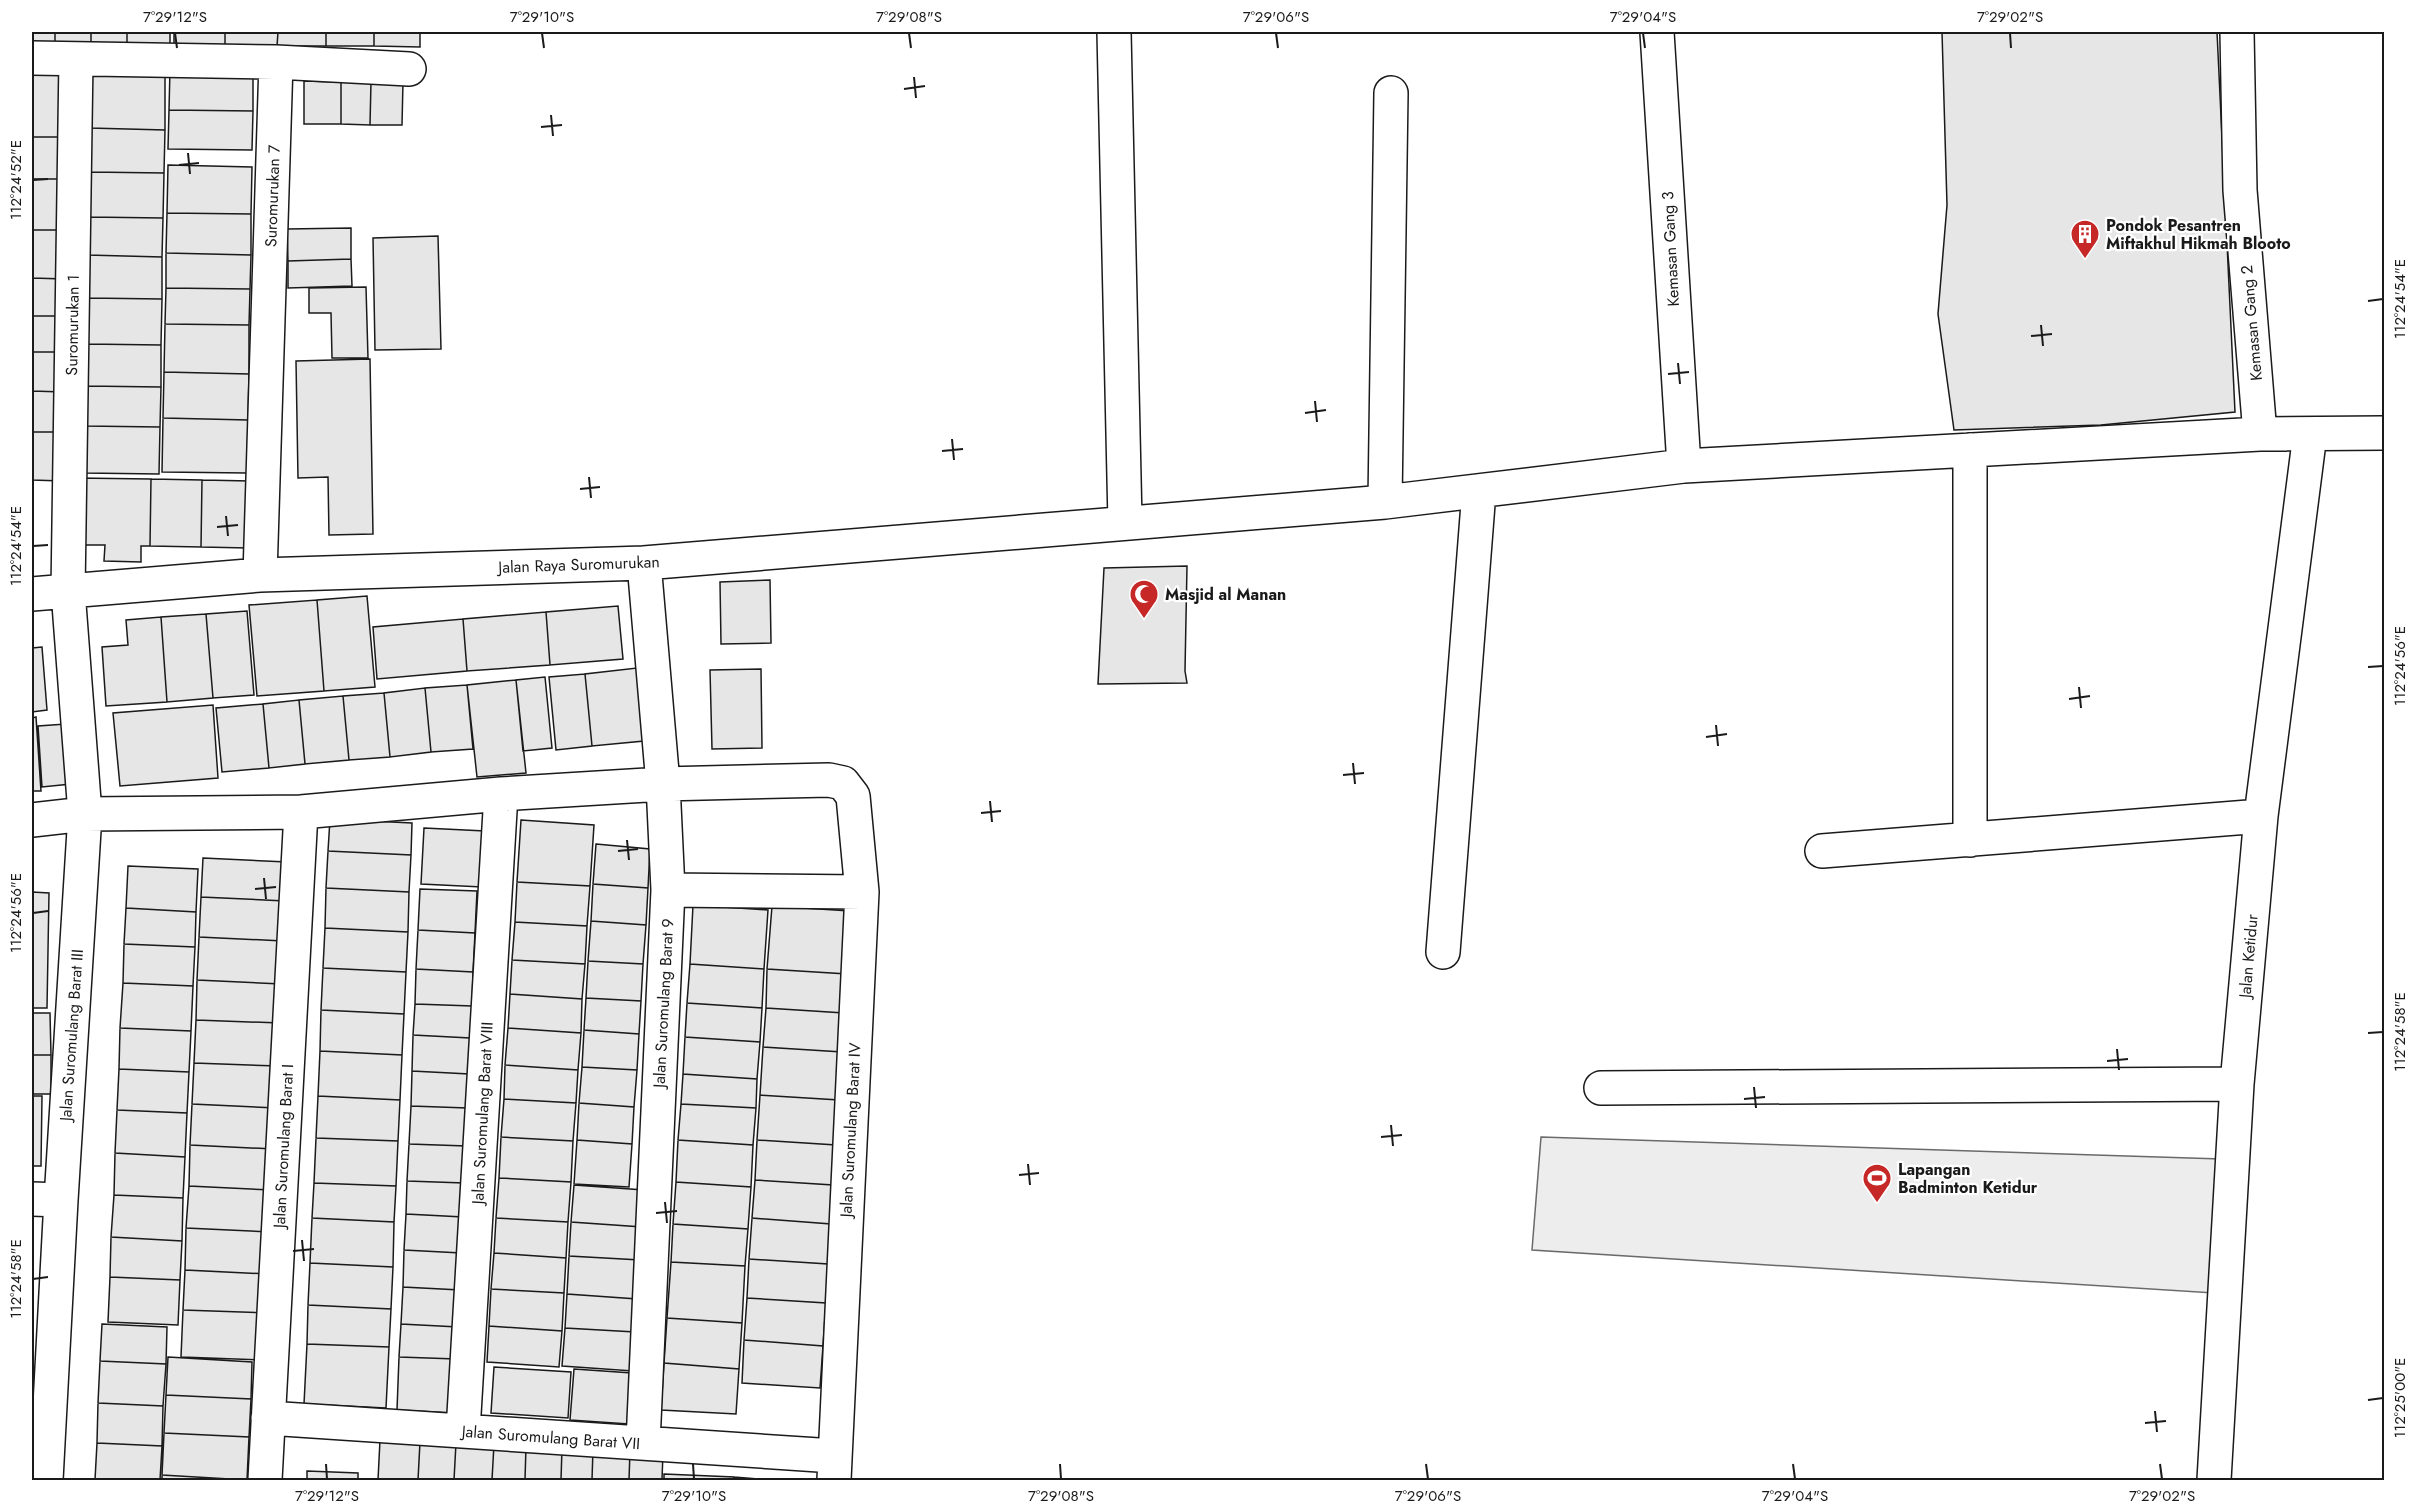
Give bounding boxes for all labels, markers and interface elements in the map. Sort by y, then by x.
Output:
text: 7°29'12"S [143,6,207,28]
text: 7°29'10"S [510,6,574,28]
text: 7°29'08"S [876,6,942,28]
text: 7°29'06"S [1243,6,1309,28]
text: 7°29'04"S [1610,6,1676,28]
text: 7°29'02"S [1977,6,2043,28]
text: 112°24'52"E [5,140,27,220]
street label: Suromurukan 7 [259,144,286,248]
street label: Kemasan Gang 3 [1656,190,1685,307]
place label: Pondok Pesantren Miftakhul Hikmah Blooto [2106,214,2291,255]
building icon: Pondok Pesantren Miftakhul Hikmah Blooto [2069,218,2101,260]
text: 112°24'54"E [2389,259,2411,339]
street label: Kemasan Gang 2 [2235,264,2268,382]
street label: Suromurukan 1 [60,274,85,376]
text: 112°24'54"E [5,506,27,586]
street label: Jalan Raya Suromurukan [496,550,660,579]
mosque icon: Masjid al Manan [1128,578,1160,620]
place label: Masjid al Manan [1165,583,1286,606]
text: 112°24'56"E [2389,626,2411,706]
text: 112°24'56"E [5,873,27,953]
street label: Jalan Ketidur [2233,913,2264,1001]
street label: Jalan Suromulang Barat 9 [647,918,679,1090]
street label: Jalan Suromulang Barat III [54,948,89,1124]
text: 112°24'58"E [2389,992,2411,1072]
street label: Jalan Suromulang Barat VIII [466,1021,499,1207]
street label: Jalan Suromulang Barat IV [834,1042,867,1220]
street label: Jalan Suromulang Barat I [268,1063,299,1231]
place label: Lapangan Badminton Ketidur [1898,1158,2038,1199]
sports icon: Lapangan Badminton Ketidur [1861,1162,1893,1204]
text: 112°24'58"E [5,1239,27,1319]
text: 112°25'00"E [2389,1358,2411,1438]
street label: Jalan Suromulang Barat VII [459,1420,641,1455]
text: 7°29'12"S [295,1485,359,1507]
text: 7°29'10"S [662,1485,726,1507]
text: 7°29'08"S [1028,1485,1094,1507]
text: 7°29'06"S [1395,1485,1461,1507]
text: 7°29'04"S [1762,1485,1828,1507]
text: 7°29'02"S [2129,1485,2195,1507]

